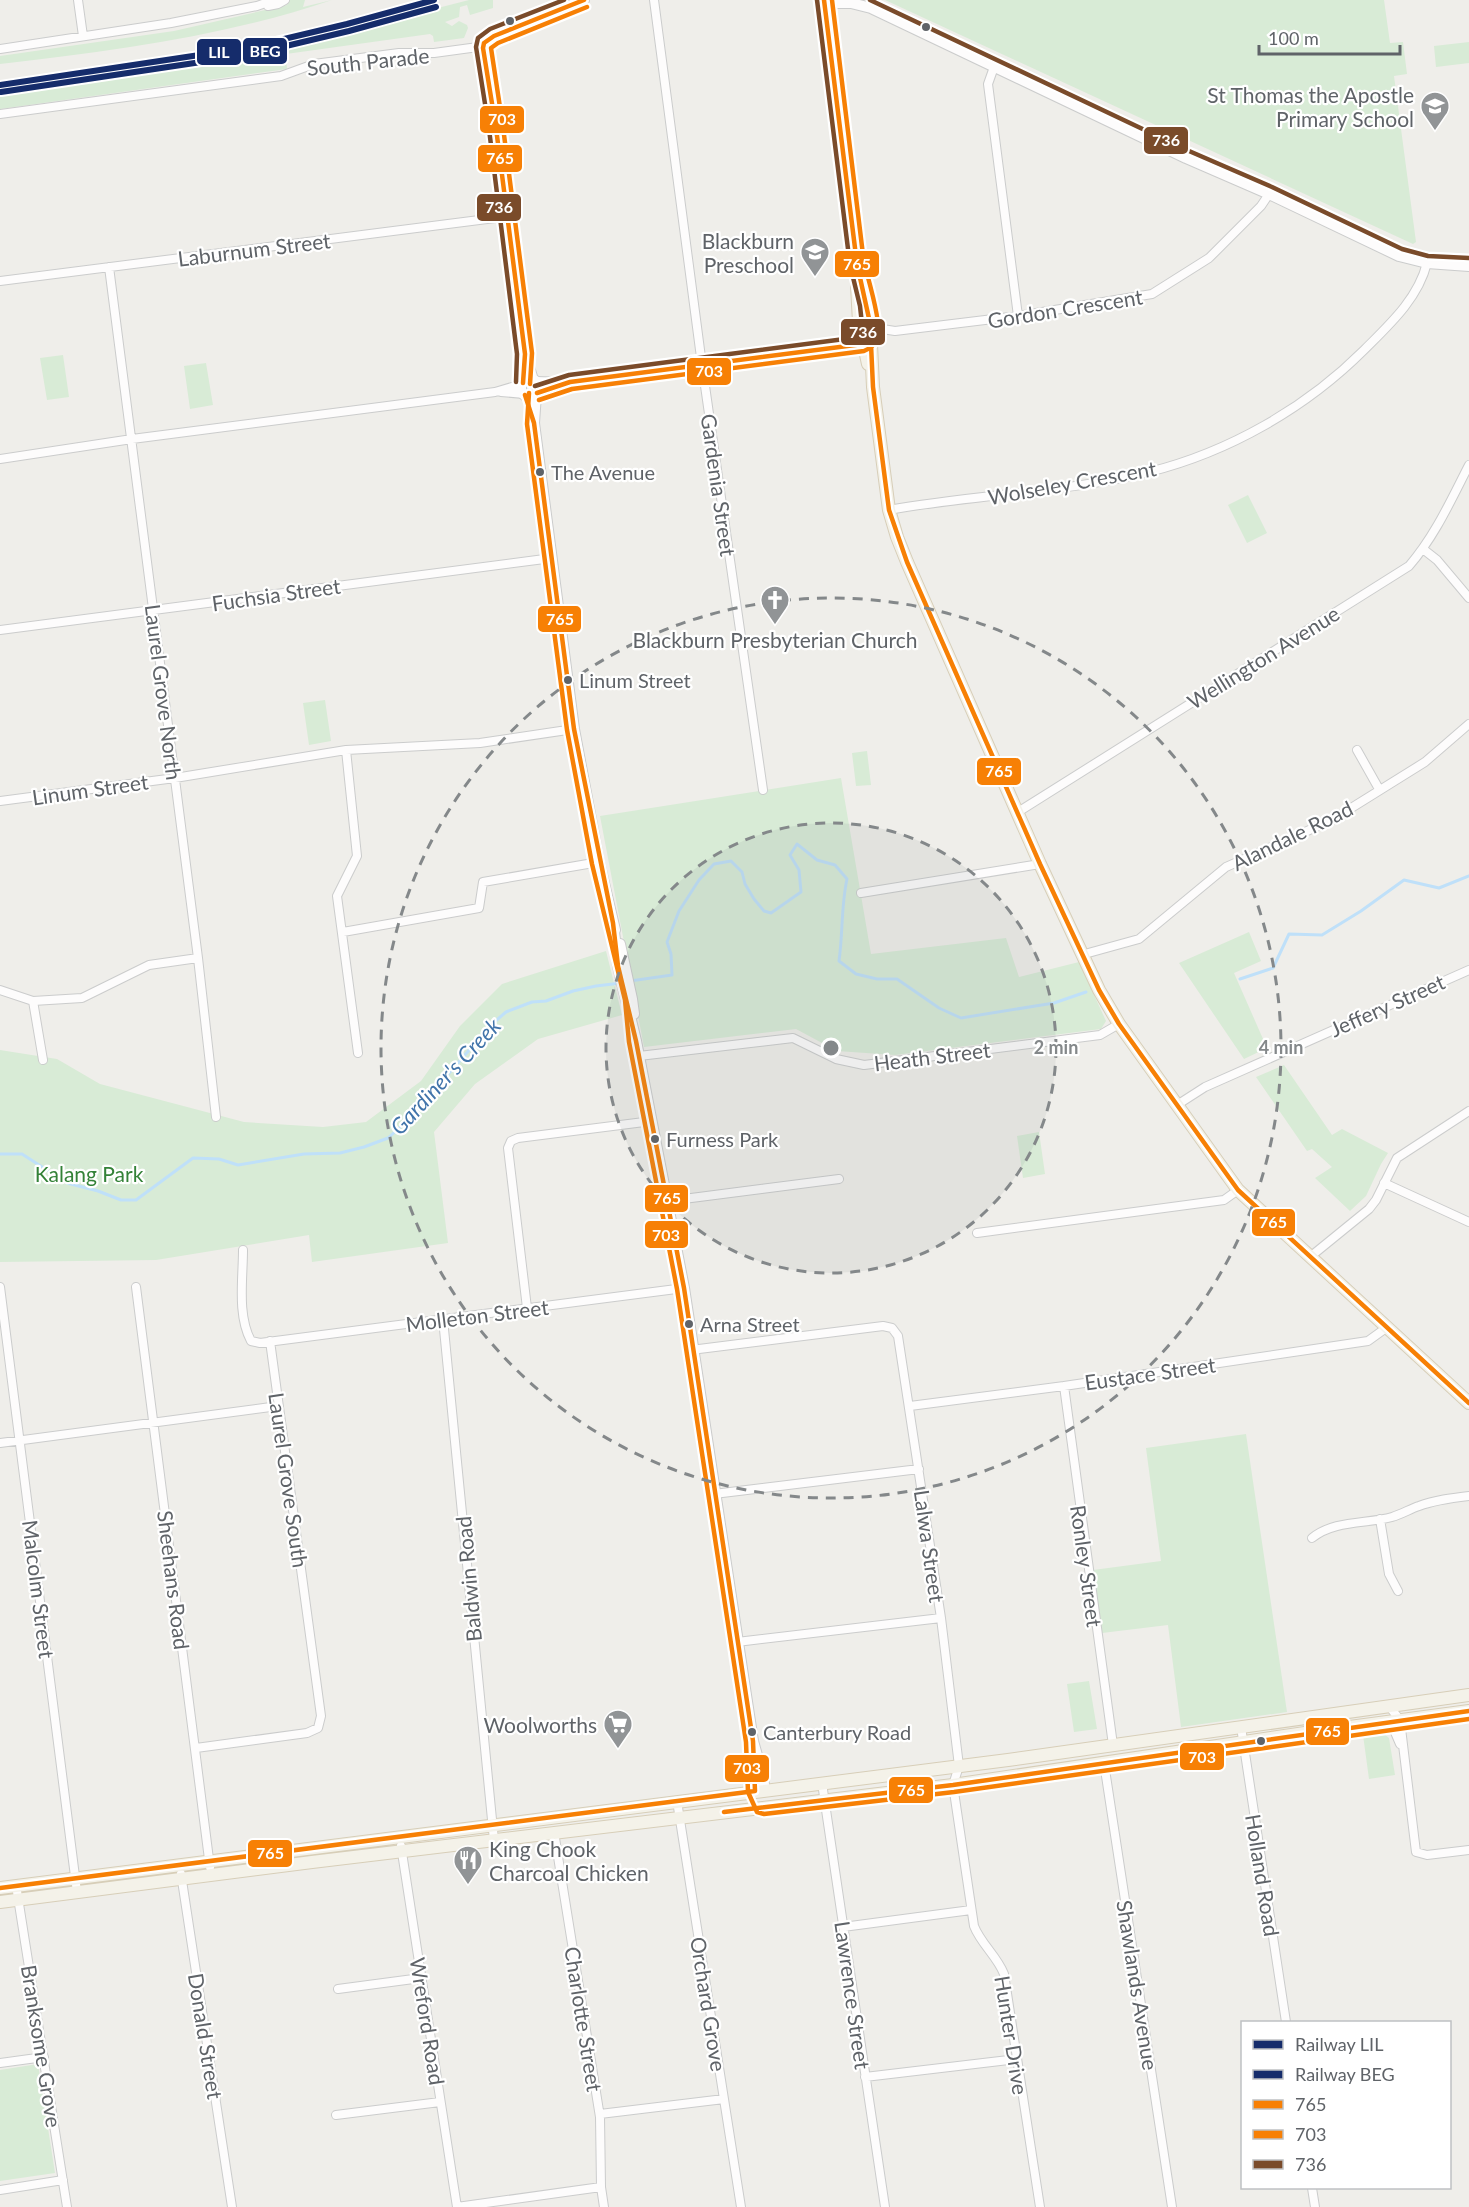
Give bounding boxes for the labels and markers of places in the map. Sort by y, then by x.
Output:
unlabelled marker [504,15,516,27]
unlabelled marker [920,21,932,33]
place label: St Thomas the Apostle Primary School [1207,82,1414,131]
school or university icon: St Thomas the Apostle Primary School [1419,90,1451,132]
place label: Blackburn Preschool [702,228,794,277]
school or university icon: Blackburn Preschool [799,236,831,278]
place label: The Avenue [551,460,655,484]
marker: The Avenue [534,466,546,478]
church icon: Blackburn Presbyterian Church [759,584,791,626]
place label: Blackburn Presbyterian Church [633,627,917,652]
place label: Linum Street [579,668,691,692]
marker: Linum Street [562,674,574,686]
centre of rings [821,1038,841,1058]
place label: Furness Park [666,1127,779,1151]
marker: Furness Park [649,1133,661,1145]
place label: Arna Street [700,1312,800,1336]
marker: Arna Street [683,1318,695,1330]
supermarket icon: Woolworths [602,1708,634,1750]
place label: Woolworths [483,1712,597,1737]
place label: Canterbury Road [763,1720,911,1744]
marker: Canterbury Road [746,1726,758,1738]
unlabelled marker [1255,1735,1267,1747]
place label: King Chook Charcoal Chicken [489,1836,649,1885]
restaurant icon: King Chook Charcoal Chicken [452,1844,484,1886]

